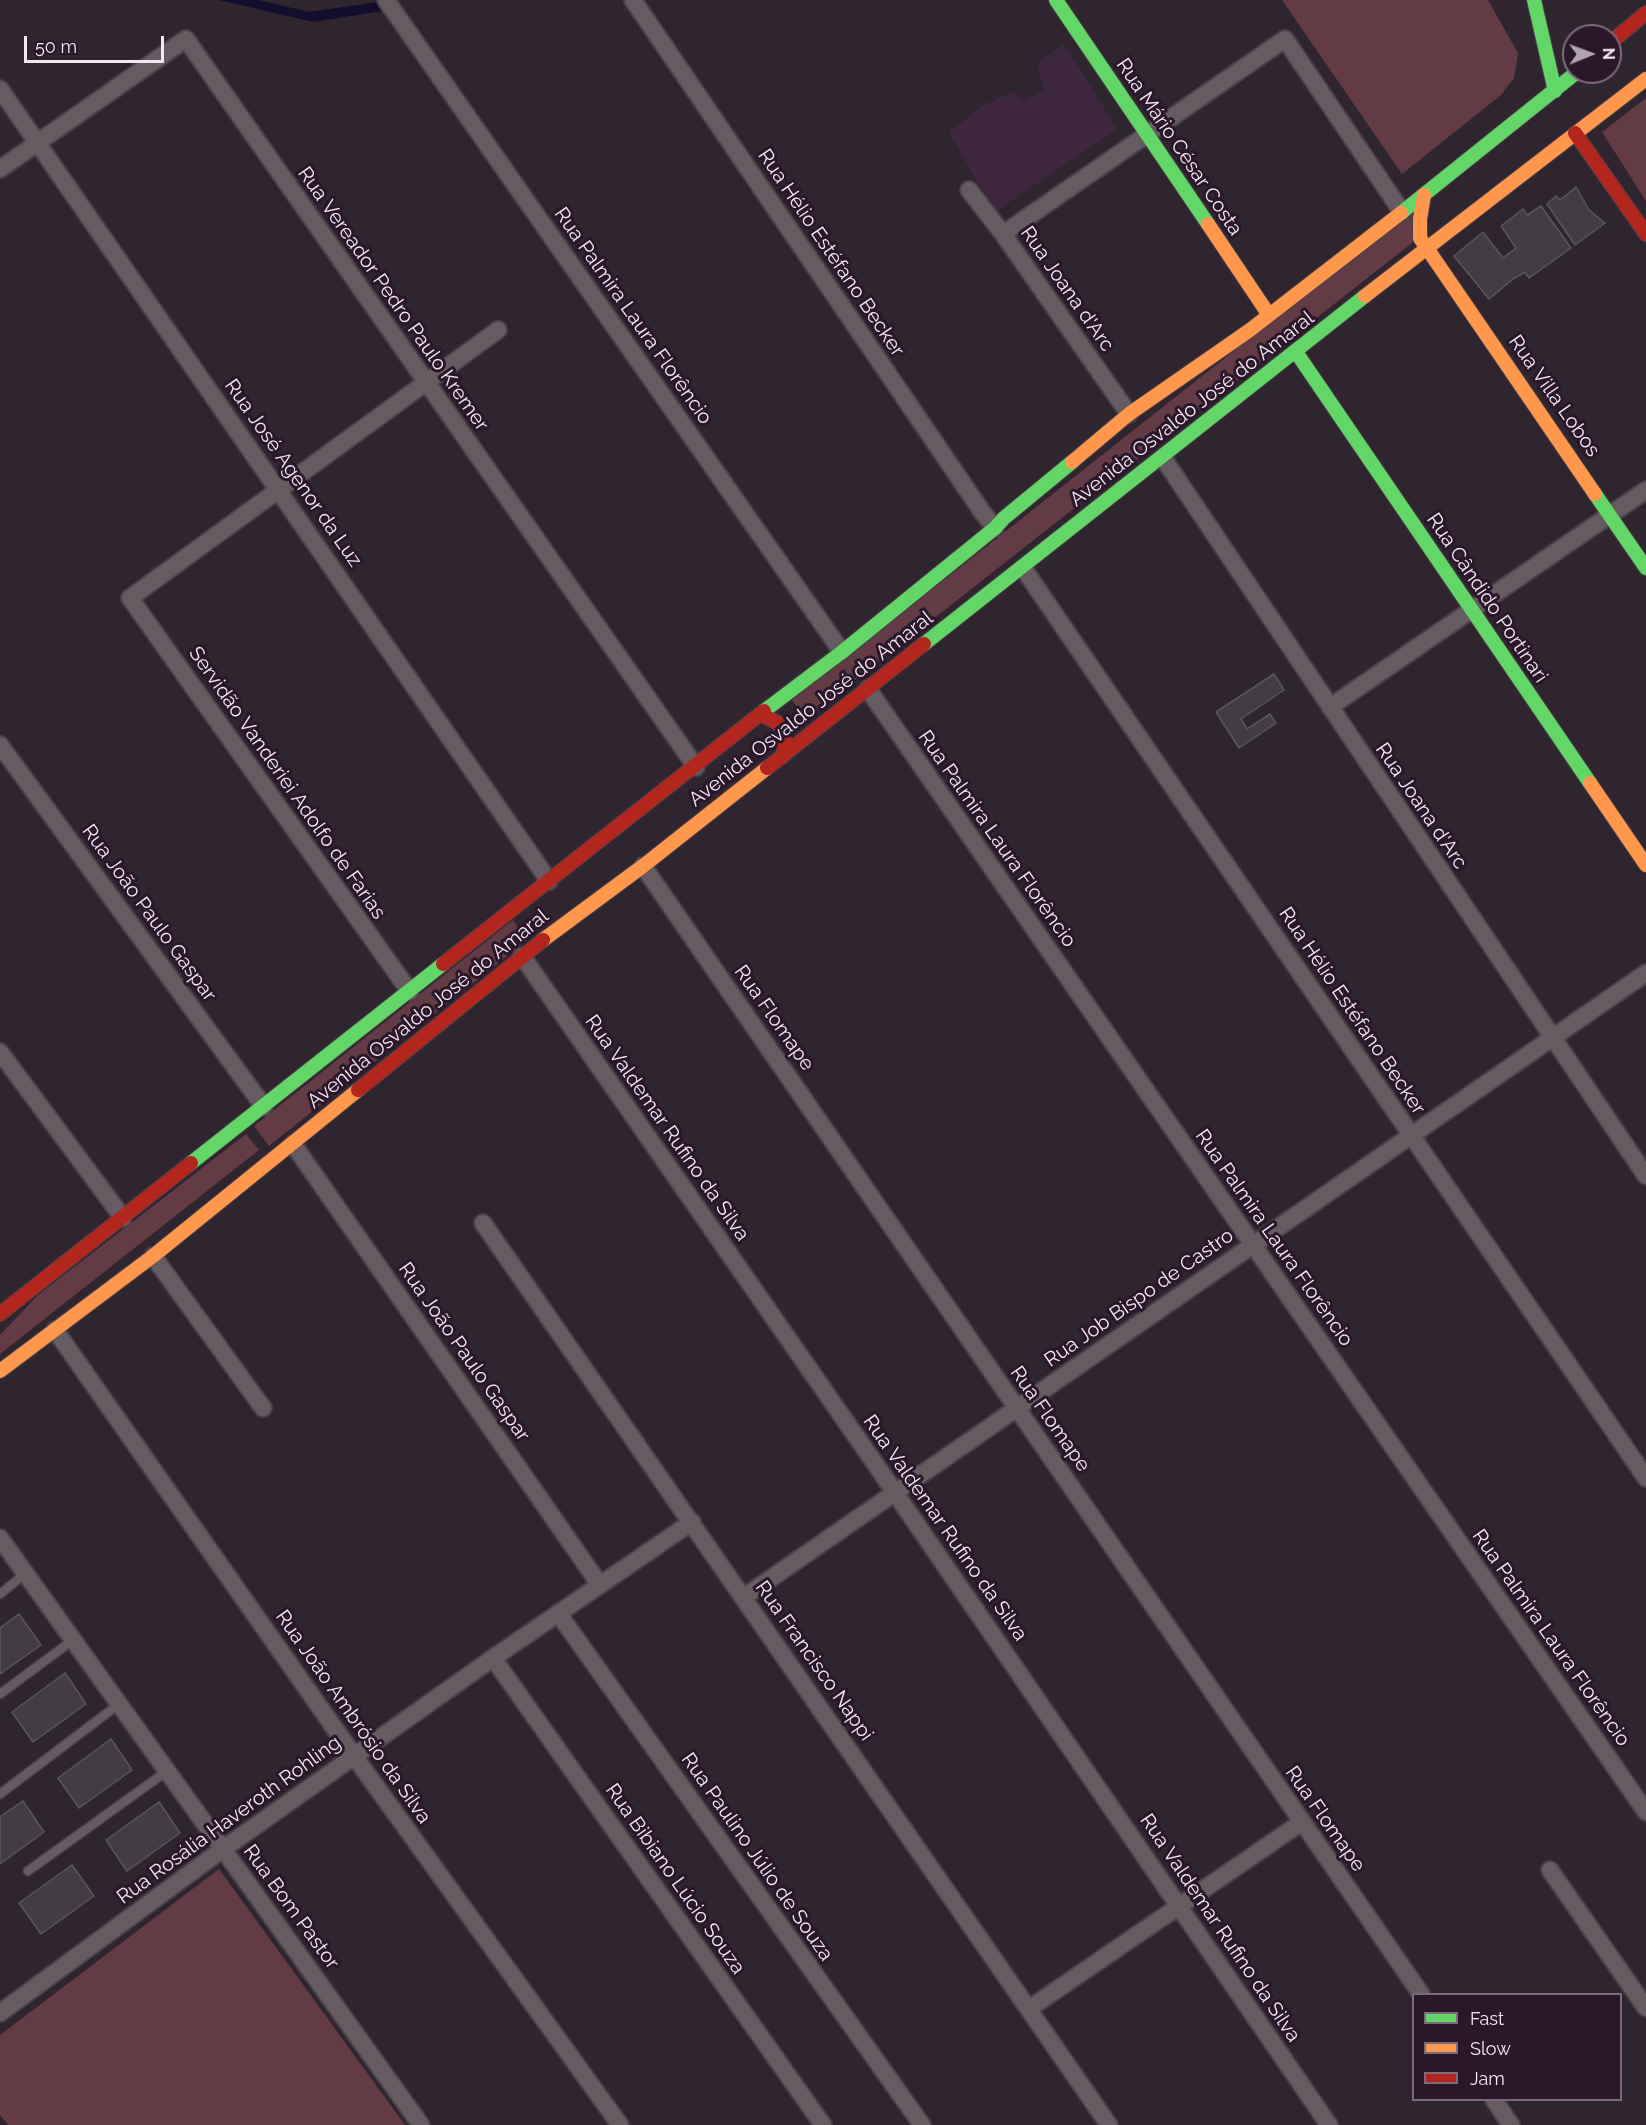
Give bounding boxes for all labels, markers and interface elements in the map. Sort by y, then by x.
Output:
scale bar [27,24,166,62]
north arrow [1562,24,1622,84]
text: 50 m [35,36,77,57]
text: N [1599,47,1618,60]
street label: Rua Mário César Costa [1111,54,1247,240]
street label: Rua Hélio Estéfano Becker [753,145,909,361]
street label: Rua Vereador Pedro Paulo Kremer [292,162,494,436]
street label: Rua Palmira Laura Florêncio [549,203,717,429]
street label: Rua Joana d'Arc [1015,222,1119,356]
street label: Avenida Osvaldo José do Amaral [1065,306,1319,512]
street label: Rua Villa Lobos [1503,331,1605,461]
street label: Rua José Agenor da Luz [219,375,367,571]
street label: Rua Cândido Portinari [1421,509,1553,687]
street label: Avenida Osvaldo José do Amaral [684,606,938,812]
street label: Servidão Vanderiei Adolfo de Farias [183,642,391,924]
street label: Rua Palmira Laura Florêncio [913,726,1081,952]
street label: Rua Joana d'Arc [1370,738,1472,874]
street label: Rua João Paulo Gaspar [77,820,221,1006]
street label: Rua Hélio Estéfano Becker [1274,903,1430,1119]
street label: Avenida Osvaldo José do Amaral [303,904,553,1114]
street label: Rua Flomape [729,961,819,1075]
street label: Rua Valdemar Rufino da Silva [580,1010,754,1246]
street label: Rua Palmira Laura Florêncio [1190,1125,1358,1351]
street label: Rua Job Bispo de Castro [1040,1224,1238,1372]
street label: Rua João Paulo Gaspar [393,1258,535,1446]
street label: Rua Flomape [1005,1362,1095,1476]
street label: Rua Valdemar Rufino da Silva [858,1410,1032,1646]
street label: Rua Palmira Laura Florêncio [1467,1525,1635,1751]
street label: Rua Francisco Nappi [750,1577,878,1745]
street label: Rua João Ambrósio da Silva [270,1606,436,1828]
street label: Rua Rosália Haveroth Rohling [112,1731,346,1909]
street label: Rua Paulino Júlio de Souza [676,1748,838,1966]
street label: Rua Flomape [1280,1762,1370,1876]
street label: Rua Bibiano Lúcio Souza [600,1779,750,1979]
street label: Rua Valdemar Rufino da Silva [1135,1809,1305,2047]
street label: Rua Bom Pastor [238,1840,344,1974]
legend [1412,1993,1622,2101]
text: Fast [1470,2008,1504,2029]
text: Slow [1470,2038,1511,2059]
text: Jam [1470,2068,1505,2089]

